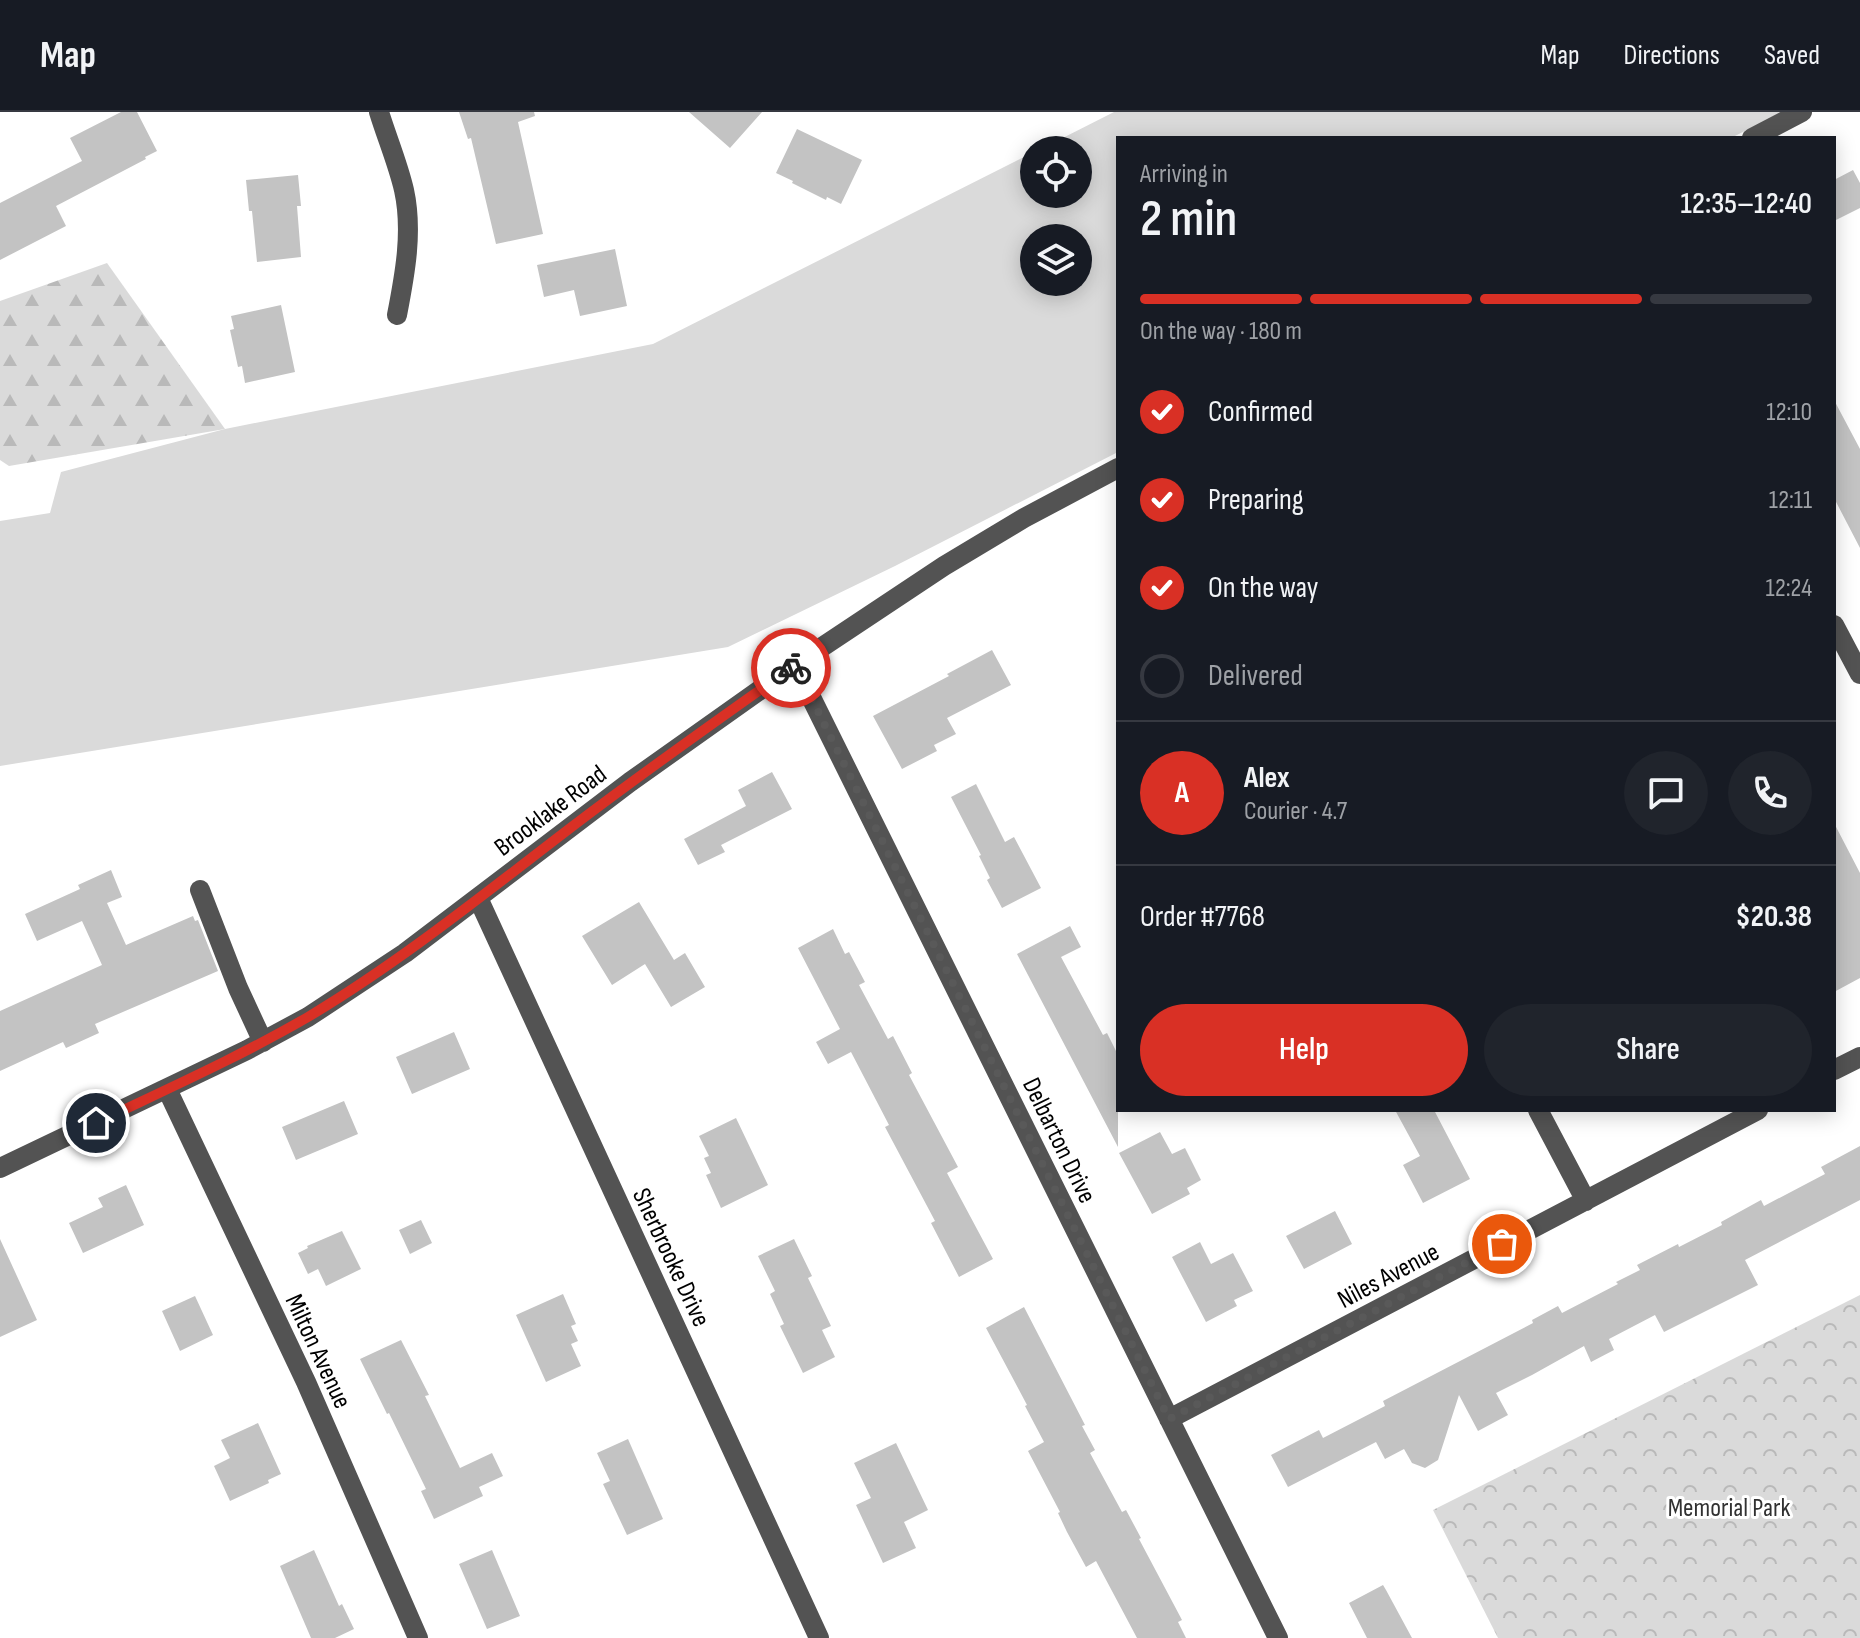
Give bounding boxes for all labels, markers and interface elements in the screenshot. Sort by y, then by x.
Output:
text: Map [40,33,96,78]
text: Map [1541,39,1580,72]
text: Directions [1624,39,1720,72]
text: Saved [1764,39,1820,72]
map controls [1020,136,1092,296]
button: locate [1020,136,1092,208]
text: Arriving in [1140,159,1228,190]
text: 12:35–12:40 [1681,186,1812,222]
text: 2 min [1140,188,1237,251]
button: layers [1020,224,1092,296]
text: On the way · 180 m [1140,316,1302,347]
icon: check [1140,390,1184,434]
text: Confirmed [1208,394,1313,430]
text: 12:10 [1766,397,1812,428]
icon: check [1140,478,1184,522]
text: Preparing [1208,482,1304,518]
text: 12:11 [1769,485,1812,516]
icon: check [1140,566,1184,610]
text: On the way [1208,570,1318,606]
text: 12:24 [1766,573,1812,604]
courier [751,628,831,708]
icon: bike [769,646,813,690]
text: Delivered [1208,658,1303,694]
button: chat [1624,751,1708,835]
button: phone [1728,751,1812,835]
street label: Brooklake Road [489,759,613,863]
text: Alex [1244,760,1290,796]
text: A [1175,775,1189,811]
text: Courier · 4.7 [1244,796,1347,827]
text: Order #7768 [1140,899,1265,935]
text: $20.38 [1735,899,1812,935]
button: Help [1140,1004,1468,1096]
button: Share [1484,1004,1812,1096]
street label: Delbarton Drive [1015,1073,1102,1208]
pin [62,1089,130,1157]
icon: home [74,1101,118,1145]
street label: Sherbrooke Drive [625,1184,716,1332]
pin [1468,1210,1536,1278]
icon: bag [1480,1222,1524,1266]
street label: Niles Avenue [1333,1237,1445,1316]
street label: Milton Avenue [278,1290,358,1414]
park label: Memorial Park [1668,1493,1790,1524]

